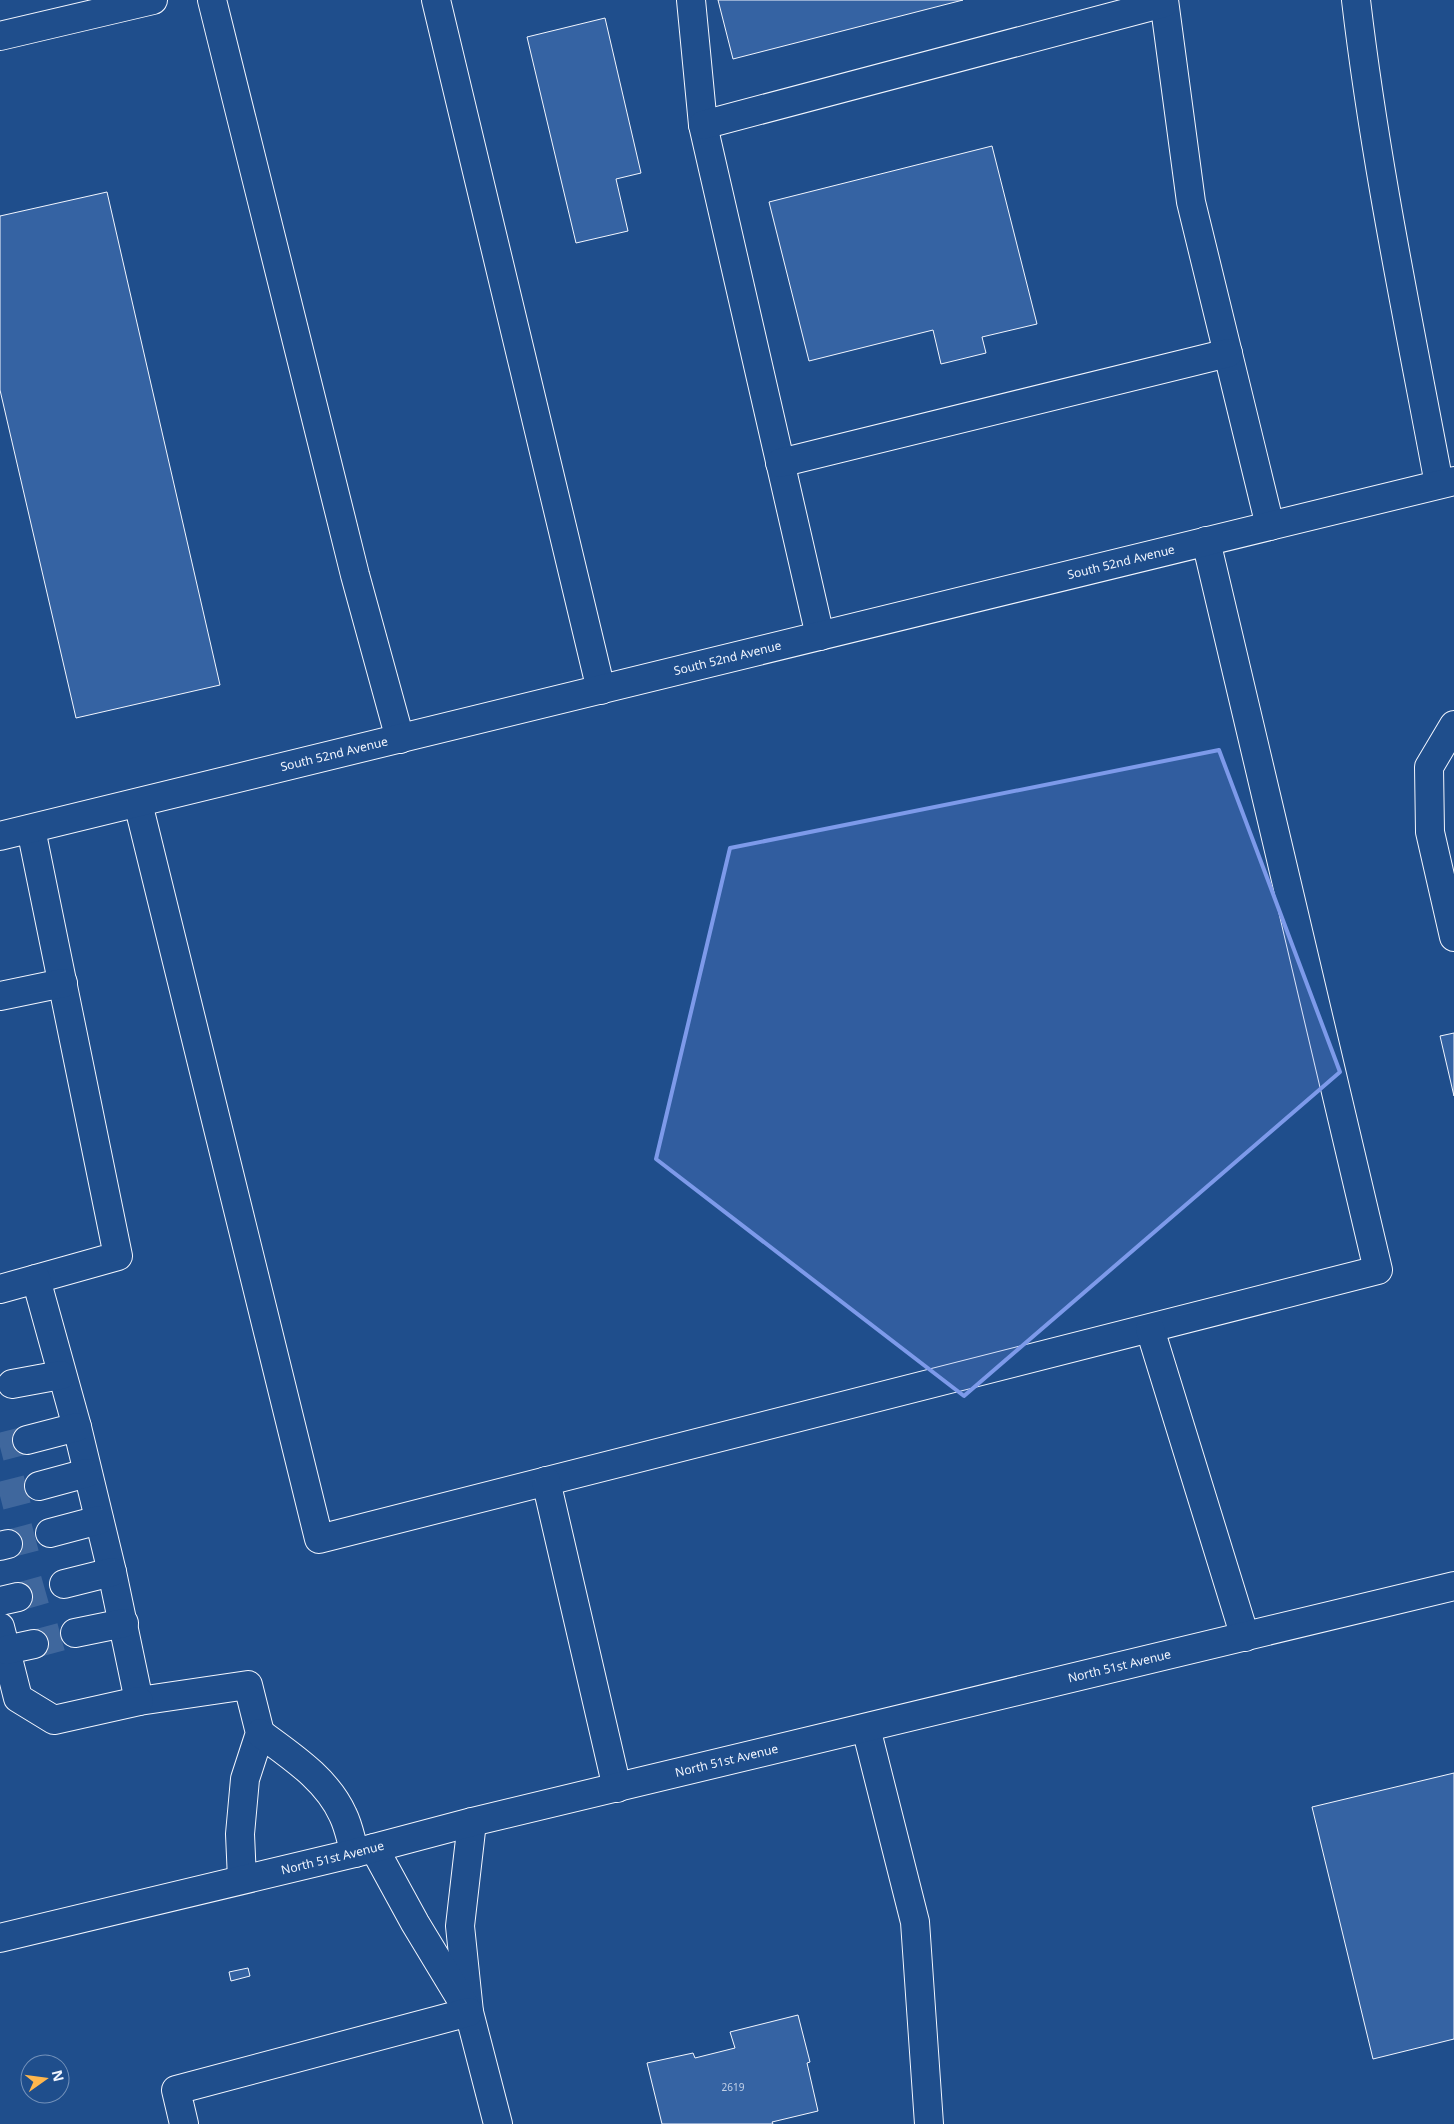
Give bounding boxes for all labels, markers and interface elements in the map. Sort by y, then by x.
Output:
street label: South 52nd Avenue [1065,540,1177,583]
street label: South 52nd Avenue [672,637,783,679]
street label: South 52nd Avenue [279,733,390,775]
street label: North 51st Avenue [1066,1645,1173,1686]
street label: North 51st Avenue [673,1740,780,1781]
street label: North 51st Avenue [279,1837,386,1878]
north arrow [20,2054,70,2104]
text: N [48,2068,69,2084]
house number: 2619 [722,2080,745,2094]

